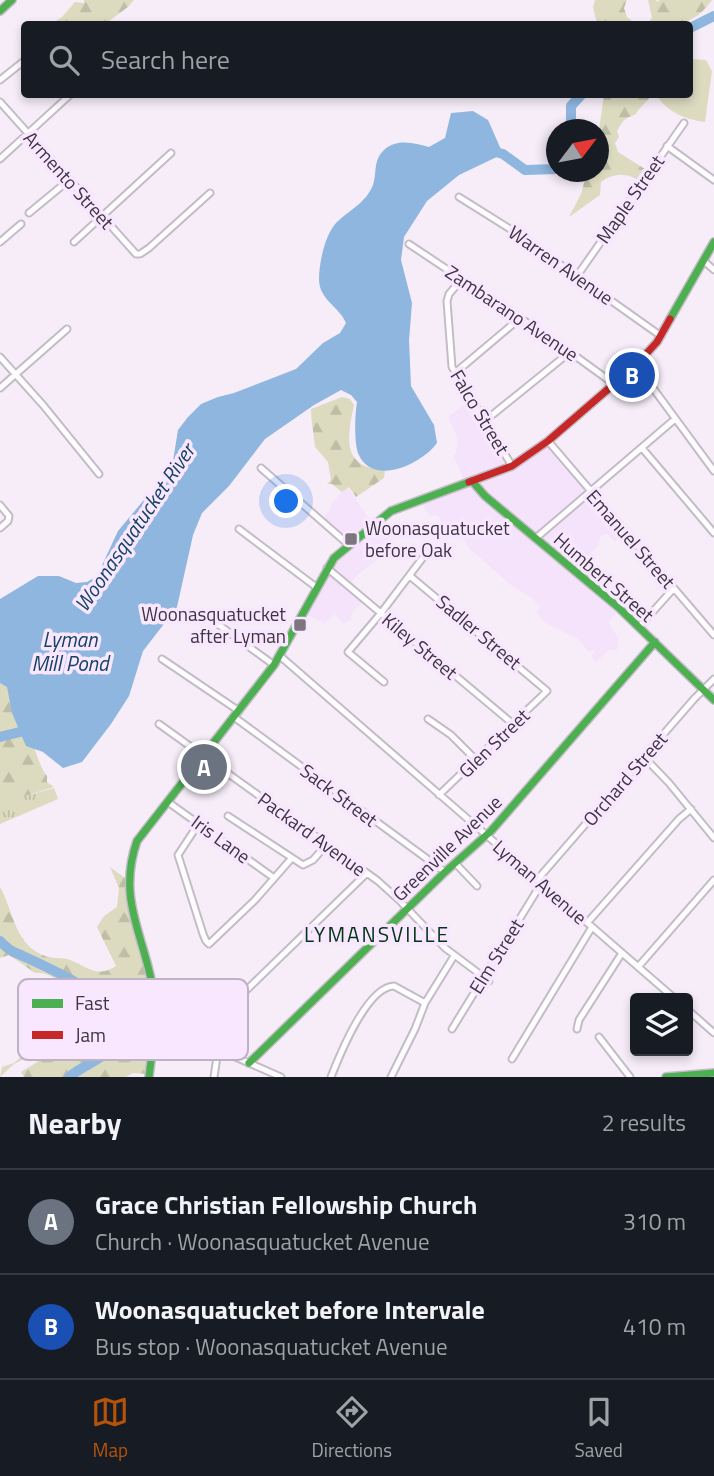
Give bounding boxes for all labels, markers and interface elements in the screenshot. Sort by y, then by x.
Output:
search box [21,21,693,98]
text: Search here [101,40,230,79]
icon: search [45,41,83,79]
north arrow [546,119,609,182]
street label: Armento Street [17,124,122,235]
street label: Maple Street [588,148,671,249]
street label: Warren Avenue [503,218,620,312]
street label: Zambarano Avenue [440,257,585,368]
pin: B [609,349,655,401]
street label: Falco Street [444,364,517,460]
water label: Woonasquatucket River [66,435,204,618]
street label: Emanuel Street [580,483,683,595]
your location [269,484,303,518]
place label: Woonasquatucket before Oak [365,513,510,564]
street label: Humbert Street [548,525,661,629]
marker: Woonasquatucket before Oak [343,531,359,547]
street label: Sadler Street [430,587,529,676]
place label: Woonasquatucket after Lyman [141,599,286,650]
street label: Kiley Street [376,605,465,686]
marker: Woonasquatucket after Lyman [292,617,308,633]
water label: Lyman Mill Pond [31,623,111,679]
street label: Glen Street [452,701,536,784]
street label: Orchard Street [575,725,674,832]
pin: A [181,741,227,793]
street label: Sack Street [294,756,384,834]
street label: Packard Avenue [252,784,372,883]
street label: Greenville Avenue [385,788,508,908]
street label: Iris Lane [186,807,257,870]
street label: Lyman Avenue [487,832,594,931]
street label: Elm Street [461,912,530,999]
district label: LYMANSVILLE [304,918,450,950]
legend [18,979,248,1060]
text: Fast [75,988,110,1017]
map controls [630,993,693,1056]
button: layers [630,993,693,1056]
text: Jam [75,1020,106,1049]
text: Nearby [28,1100,121,1146]
text: 2 results [602,1105,686,1140]
text: Grace Christian Fellowship Church [95,1185,477,1224]
text: A [44,1204,58,1239]
text: 310 m [623,1204,686,1239]
text: Church · Woonasquatucket Avenue [95,1224,430,1259]
text: Woonasquatucket before Intervale [95,1290,485,1329]
text: B [44,1309,58,1344]
text: 410 m [623,1309,686,1344]
text: Bus stop · Woonasquatucket Avenue [95,1329,448,1364]
tab: Map [91,1393,129,1464]
tab: Directions [312,1393,392,1464]
tab: Saved [574,1393,623,1464]

